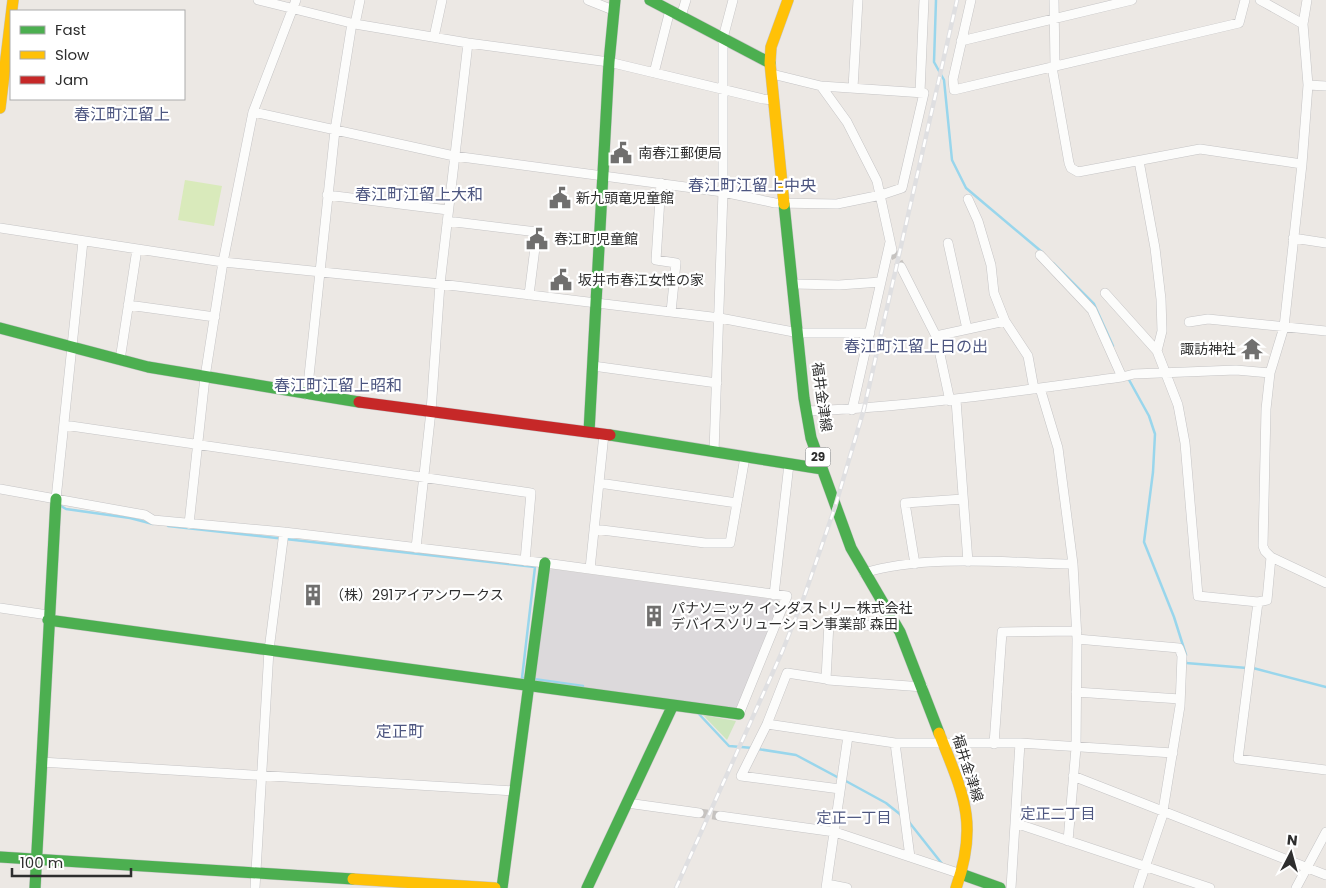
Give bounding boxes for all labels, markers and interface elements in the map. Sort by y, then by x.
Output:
legend [10,10,185,100]
text: Fast [55,19,86,40]
text: Slow [55,44,90,65]
text: Jam [55,69,89,90]
district label: 春江町江留上 [74,103,170,126]
public building icon: 南春江郵便局 [608,140,634,166]
place label: 南春江郵便局 [638,143,722,163]
district label: 春江町江留上中央 [688,174,816,197]
district label: 春江町江留上大和 [355,183,483,206]
public building icon: 新九頭竜児童館 [547,185,573,211]
place label: 新九頭竜児童館 [576,188,674,208]
public building icon: 春江町児童館 [524,226,550,252]
place label: 春江町児童館 [554,229,638,249]
public building icon: 坂井市春江女性の家 [548,267,574,293]
place label: 坂井市春江女性の家 [578,270,704,290]
district label: 春江町江留上日の出 [844,335,988,358]
temple icon: 諏訪神社 [1239,336,1265,362]
place label: 諏訪神社 [1180,339,1236,359]
street label: 福井金津線 [807,361,837,433]
district label: 春江町江留上昭和 [274,374,402,397]
road number: 29 [806,448,830,467]
building icon: （株）291アイアンワークス [300,582,326,608]
place label: （株）291アイアンワークス [330,585,504,605]
place label: パナソニック インダストリー株式会社 デバイスソリューション事業部 森田 [671,598,913,634]
building icon: パナソニック インダストリー株式会社 デバイスソリューション事業部 森田 [641,603,667,629]
district label: 定正町 [376,720,424,743]
street label: 福井金津線 [948,732,988,804]
district label: 定正二丁目 [1020,803,1096,824]
district label: 定正一丁目 [816,807,892,828]
north arrow [1266,828,1316,878]
text: N [1286,830,1299,851]
scale bar [12,846,131,878]
text: 100 m [20,852,63,873]

